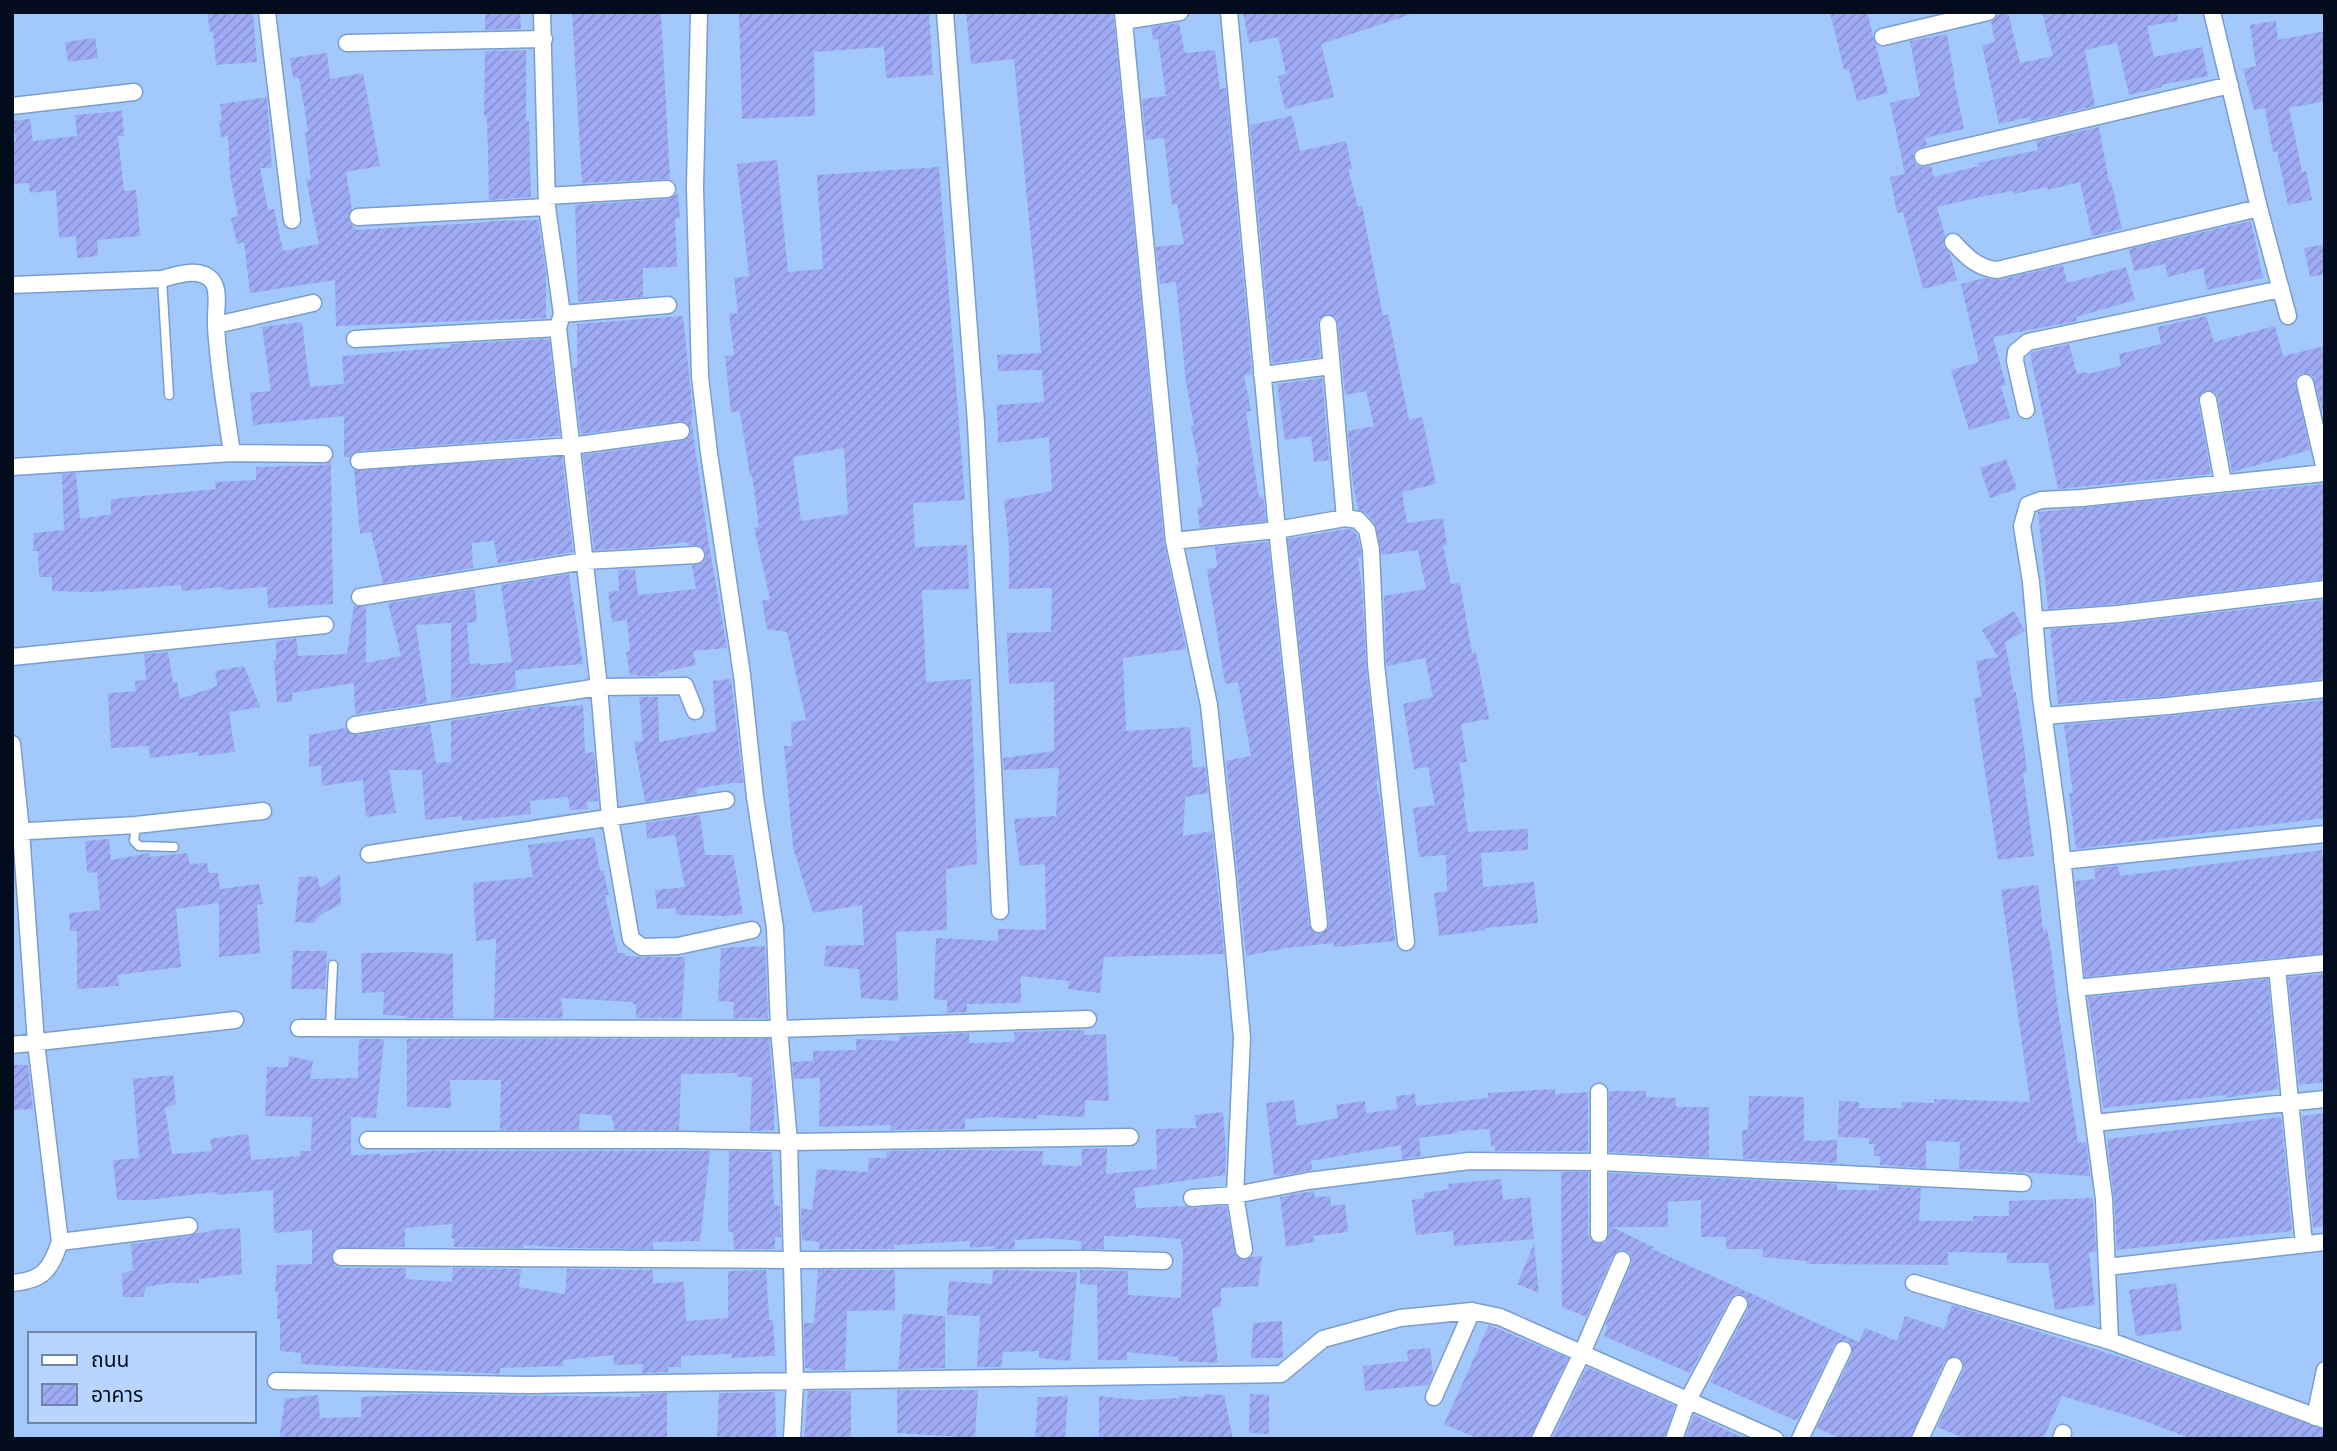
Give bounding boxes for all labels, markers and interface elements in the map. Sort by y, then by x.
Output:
legend [28,1332,256,1423]
text: ถนน [91,1346,129,1373]
text: อาคาร [91,1381,143,1408]

